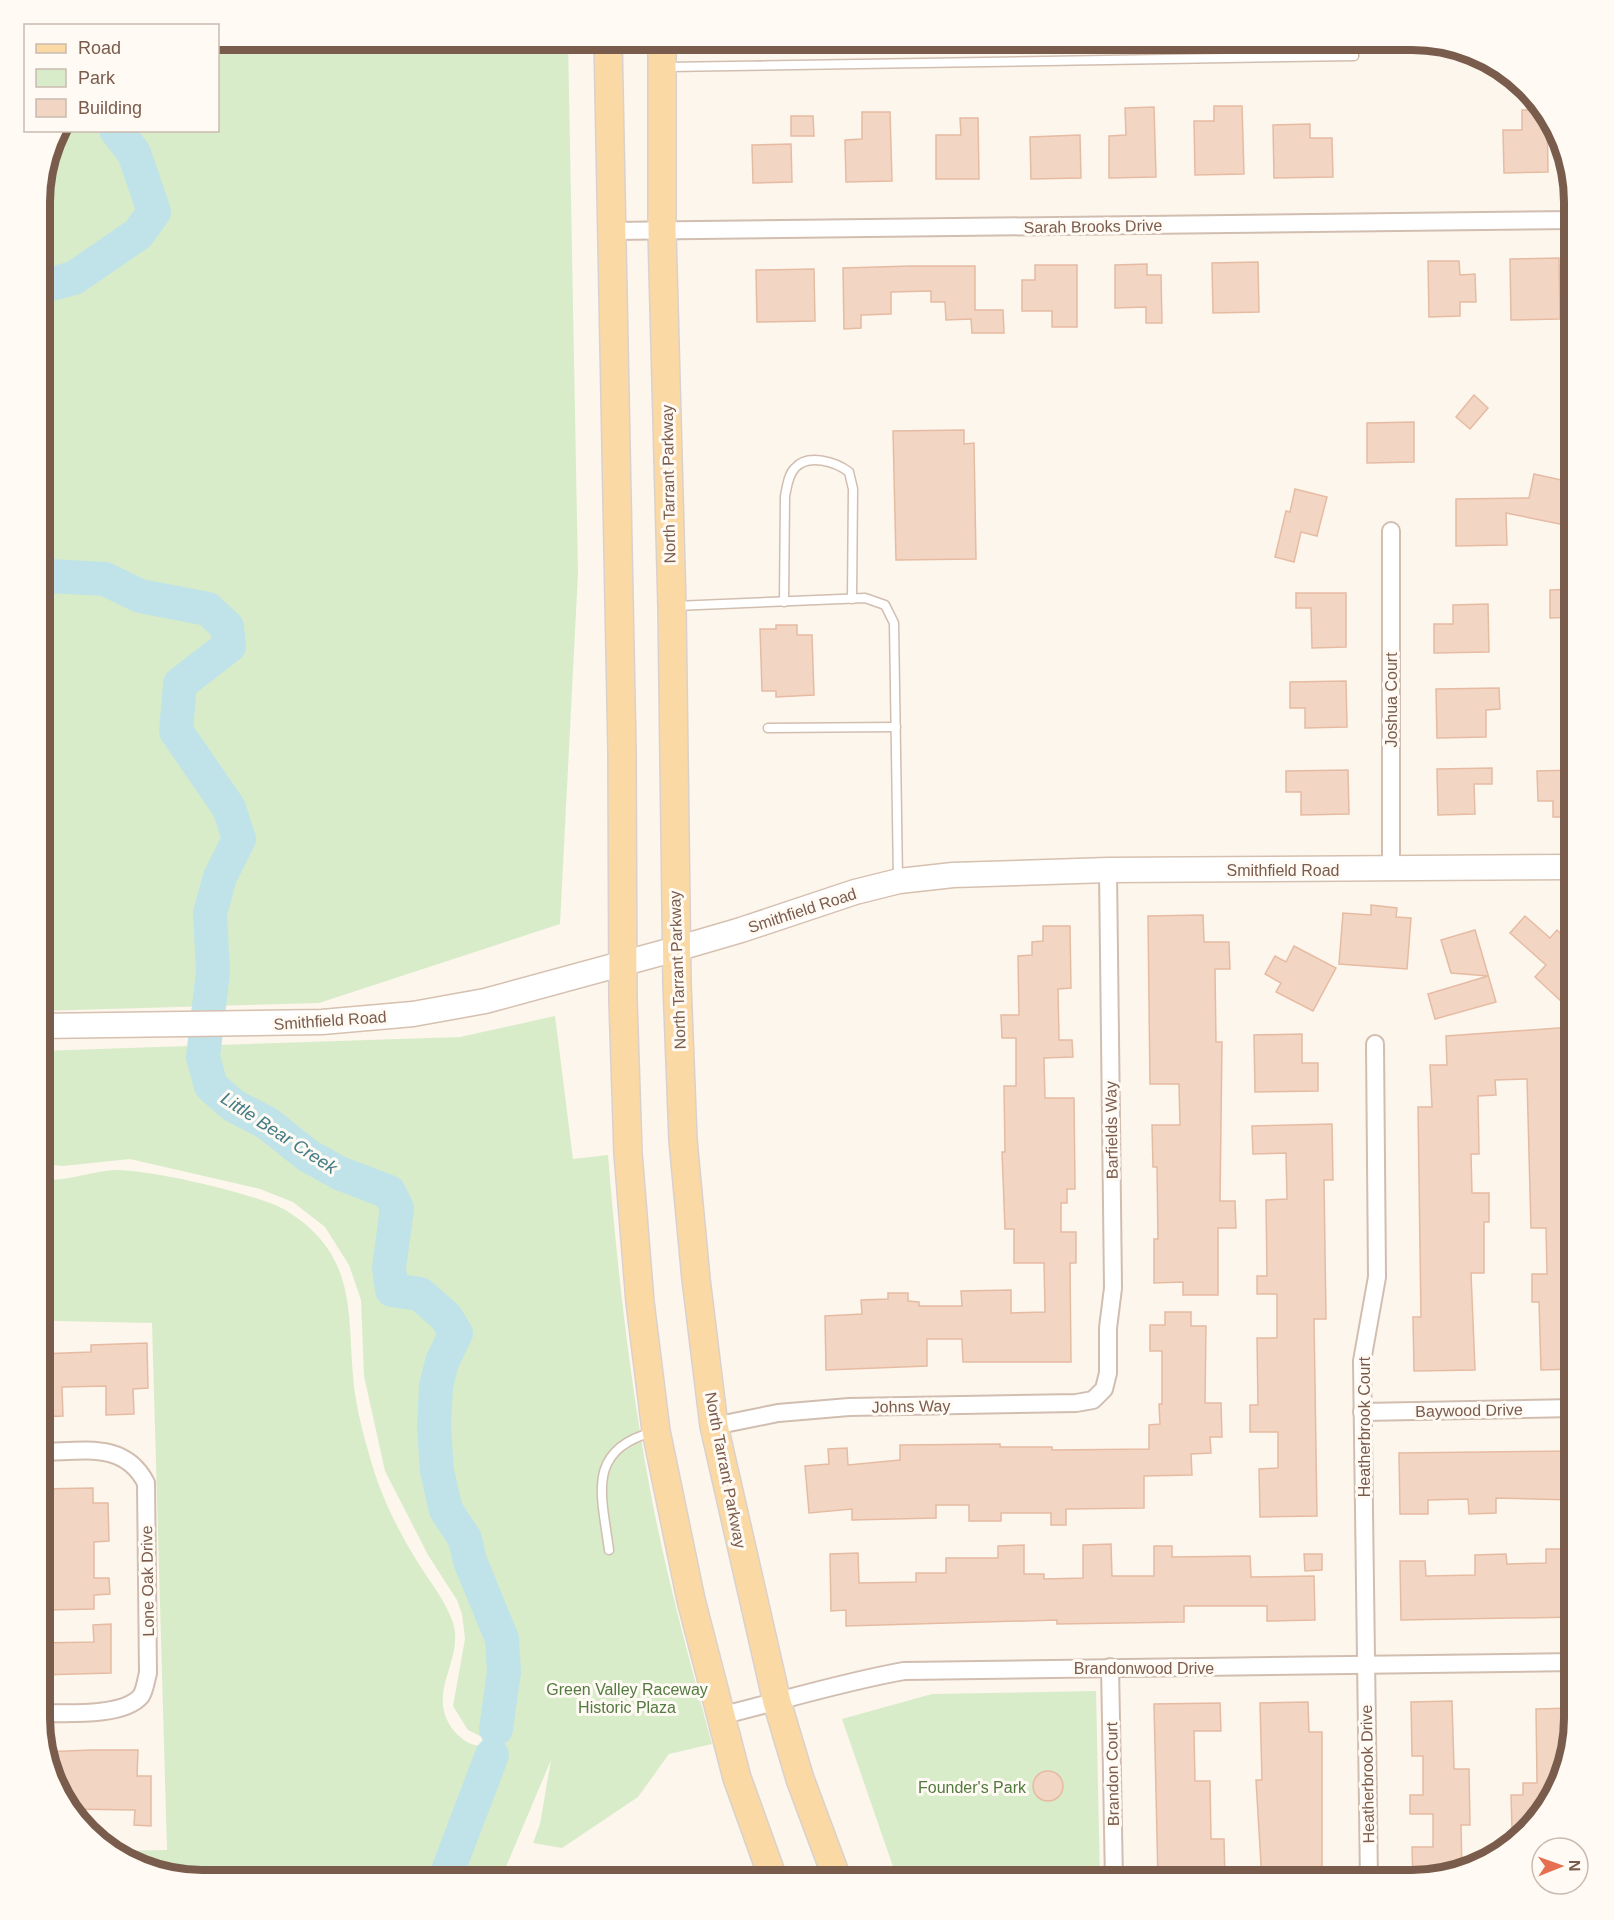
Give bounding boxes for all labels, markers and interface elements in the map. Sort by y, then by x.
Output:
legend [24,24,219,132]
text: Road [78,38,121,58]
text: Park [78,68,116,88]
text: Building [78,98,142,118]
street label: Sarah Brooks Drive [1024,217,1163,236]
street label: North Tarrant Parkway [659,404,678,564]
street label: Joshua Court [1383,652,1400,748]
street label: Smithfield Road [1227,862,1339,879]
street label: Smithfield Road [746,885,858,936]
street label: North Tarrant Parkway [666,890,689,1050]
street label: Smithfield Road [273,1008,387,1033]
street label: Barfields Way [1102,1081,1121,1179]
water label: Little Bear Creek [217,1088,341,1178]
street label: Heatherbrook Court [1356,1356,1373,1497]
street label: North Tarrant Parkway [702,1390,749,1550]
street label: Johns Way [872,1397,950,1416]
street label: Baywood Drive [1415,1401,1523,1420]
street label: Lone Oak Drive [138,1525,157,1637]
street label: Brandonwood Drive [1074,1660,1214,1677]
park label: Green Valley Raceway Historic Plaza [546,1681,708,1716]
street label: Heatherbrook Drive [1358,1704,1377,1843]
street label: Brandon Court [1103,1721,1122,1826]
park label: Founder's Park [918,1779,1027,1796]
north arrow [1530,1836,1590,1896]
text: N [1566,1860,1583,1872]

